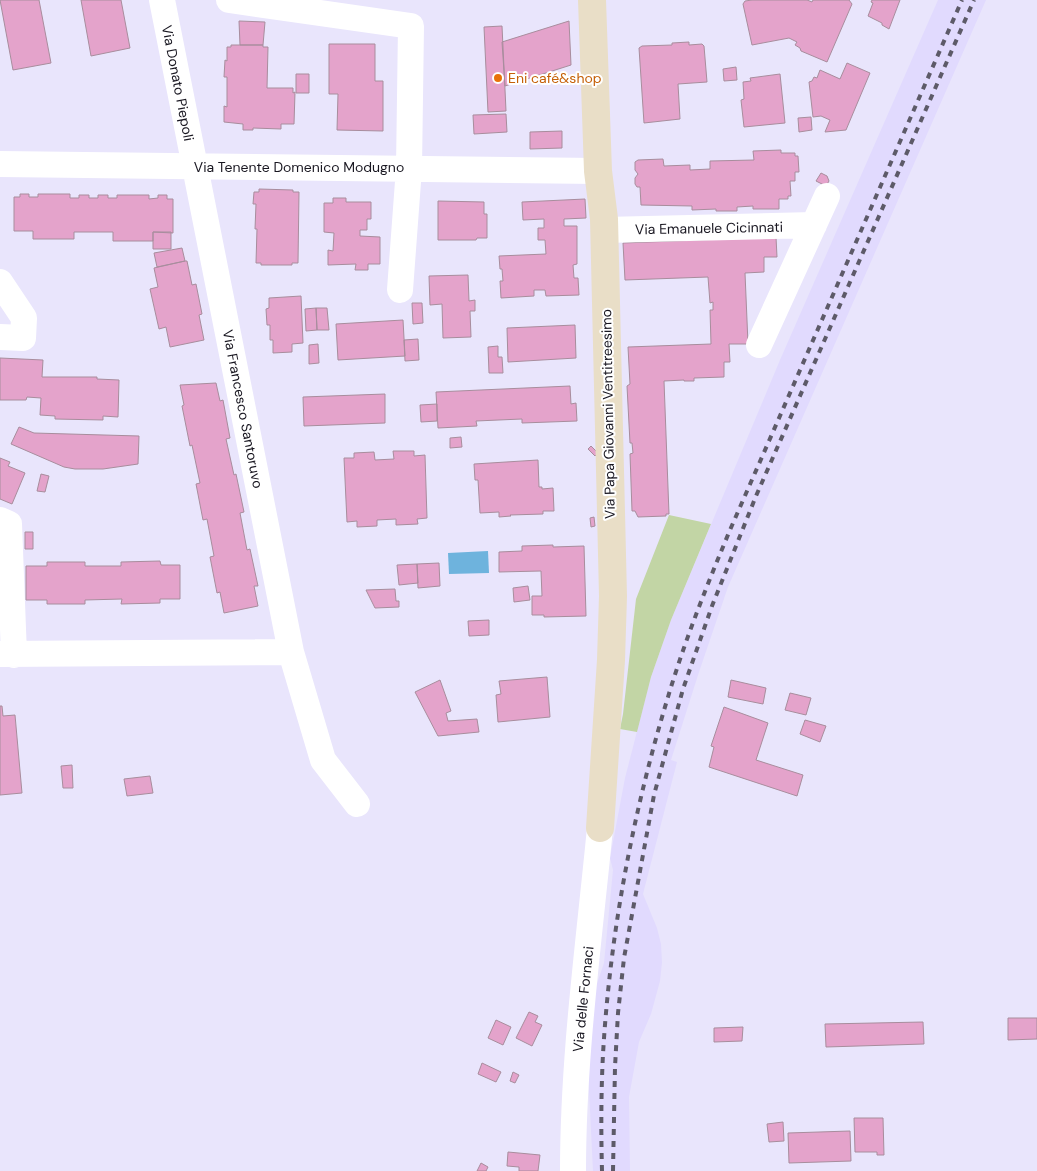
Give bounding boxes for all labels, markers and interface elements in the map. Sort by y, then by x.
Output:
street label: Via Donato Piepoli [158,23,198,143]
place label: Eni café&shop [508,69,602,87]
marker: Eni café&shop [492,72,504,84]
street label: Via Tenente Domenico Modugno [194,158,404,176]
street label: Via Emanuele Cicinnati [635,218,783,238]
street label: Via Papa Giovanni Ventitreesimo [597,309,619,519]
street label: Via Francesco Santoruvo [219,328,267,490]
street label: Via delle Fornaci [568,945,598,1053]

